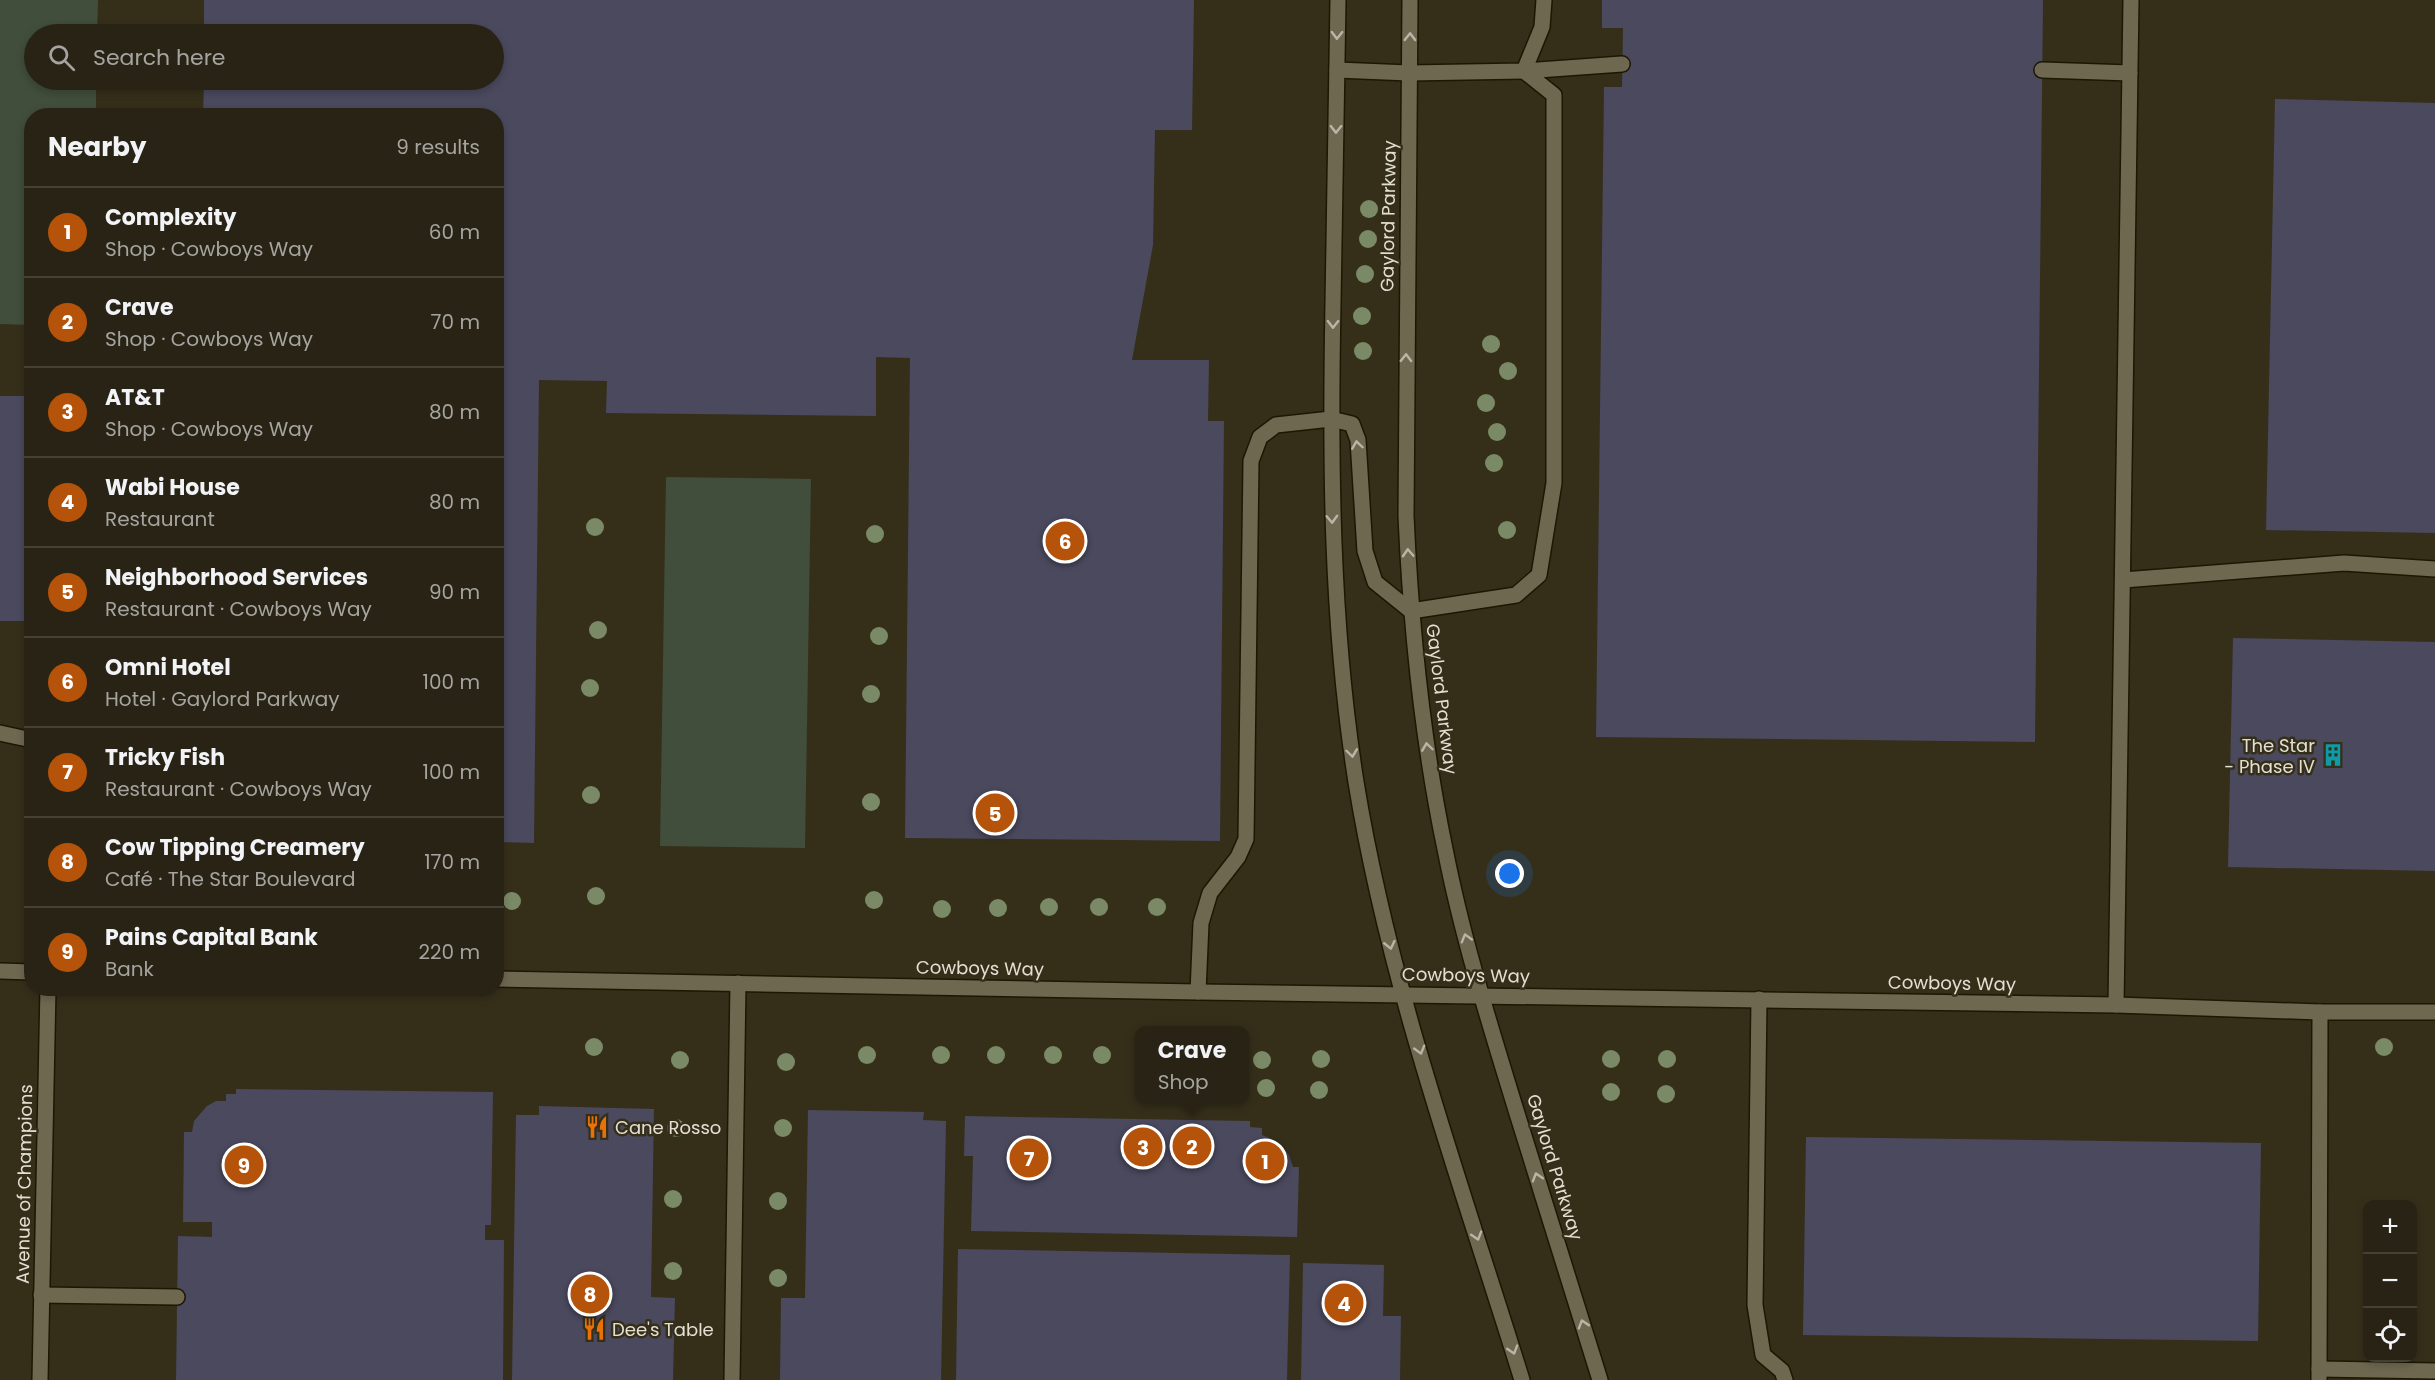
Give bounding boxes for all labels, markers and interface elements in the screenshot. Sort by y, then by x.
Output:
search box [24,24,504,90]
one-way arrow [1331,31,1344,40]
one-way arrow [1404,32,1416,41]
icon: search [45,41,78,74]
text: Search here [93,42,226,73]
one-way arrow [1330,124,1342,133]
text: Nearby [48,129,146,165]
text: 9 results [396,133,480,161]
street label: Gaylord Parkway [1374,140,1402,292]
text: Complexity [105,202,236,233]
text: 1 [64,218,71,246]
text: 60 m [429,218,480,246]
text: Shop · Cowboys Way [105,235,313,263]
text: Crave [105,292,173,323]
text: 2 [62,308,73,336]
text: 70 m [431,308,480,336]
one-way arrow [1326,319,1339,328]
text: Shop · Cowboys Way [105,325,313,353]
one-way arrow [1400,354,1413,363]
text: AT&T [105,382,165,413]
text: 3 [61,398,74,426]
text: 80 m [429,398,480,426]
text: Shop · Cowboys Way [105,415,313,443]
one-way arrow [1352,441,1364,450]
text: Wabi House [105,472,240,503]
text: 4 [61,488,74,516]
text: 80 m [429,488,480,516]
text: Restaurant [105,505,215,533]
one-way arrow [1326,514,1338,523]
pin: 6 [1046,518,1084,564]
one-way arrow [1401,549,1414,558]
text: Neighborhood Services [105,562,368,593]
text: 5 [61,578,74,606]
text: 90 m [429,578,480,606]
text: Restaurant · Cowboys Way [105,595,372,623]
street label: Gaylord Parkway [1420,622,1464,776]
text: Omni Hotel [105,652,231,683]
text: 6 [61,668,74,696]
text: 100 m [423,668,480,696]
text: Hotel · Gaylord Parkway [105,685,340,713]
place label: The Star - Phase IV [2224,733,2315,779]
text: Tricky Fish [105,742,225,773]
building icon: The Star - Phase IV [2320,742,2346,768]
one-way arrow [1421,743,1433,752]
one-way arrow [1346,749,1358,758]
text: 7 [62,758,73,786]
text: 100 m [423,758,480,786]
text: Restaurant · Cowboys Way [105,775,372,803]
pin: 5 [976,790,1014,836]
text: Cow Tipping Creamery [105,832,365,863]
text: 8 [61,848,74,876]
text: 170 m [424,848,480,876]
your location [1495,859,1524,888]
text: Café · The Star Boulevard [105,865,355,893]
text: Pains Capital Bank [105,922,318,953]
one-way arrow [1461,933,1473,944]
text: 9 [61,938,74,966]
text: 220 m [419,938,480,966]
one-way arrow [1382,939,1395,949]
street label: Cowboys Way [916,954,1044,982]
text: Bank [105,955,154,983]
street label: Cowboys Way [1402,961,1530,989]
street label: Cowboys Way [1888,969,2016,997]
popup [1135,1026,1249,1104]
text: Crave [1158,1035,1226,1066]
one-way arrow [1413,1044,1425,1055]
text: Shop [1158,1068,1209,1096]
street label: Avenue of Champions [10,1084,38,1284]
street label: Gaylord Parkway [1521,1091,1589,1243]
restaurant icon: Cane Rosso [584,1114,610,1140]
place label: Cane Rosso [615,1115,721,1140]
pin: 3 [1124,1124,1162,1170]
pin: 2 [1172,1124,1212,1168]
pin: 7 [1010,1136,1048,1180]
pin: 1 [1246,1138,1284,1184]
pin: 9 [224,1142,264,1188]
one-way arrow [1532,1172,1544,1182]
map controls [2363,1200,2417,1362]
button: + [2363,1200,2417,1254]
one-way arrow [1470,1230,1483,1241]
button: − [2363,1254,2417,1308]
pin: 8 [570,1272,610,1316]
pin: 4 [1324,1280,1364,1326]
button: locate [2363,1308,2417,1362]
restaurant icon: Dee's Table [581,1316,607,1342]
place label: Dee's Table [612,1317,714,1342]
one-way arrow [1578,1319,1590,1330]
one-way arrow [1506,1344,1518,1355]

